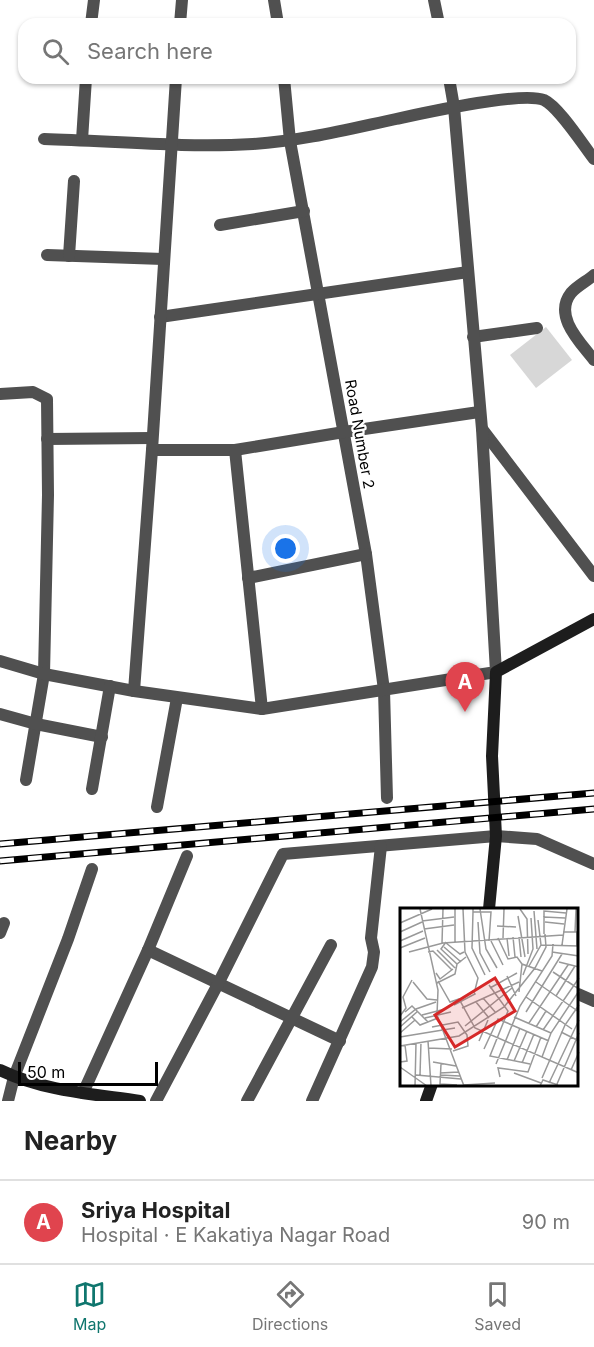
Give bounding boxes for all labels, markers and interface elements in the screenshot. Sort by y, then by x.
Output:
search box [18,18,576,84]
icon: search [39,35,72,68]
text: Search here [87,38,213,64]
street label: Road Number 2 [341,378,379,490]
your location [271,534,300,563]
pin: A [446,662,484,712]
inset map [400,908,579,1086]
scale bar [18,1059,158,1086]
text: 50 m [27,1062,65,1082]
text: Nearby [24,1125,117,1156]
text: Sriya Hospital [81,1197,230,1223]
text: A [36,1210,51,1234]
text: 90 m [522,1210,570,1234]
text: Hospital · E Kakatiya Nagar Road [81,1223,390,1247]
tab: Map [73,1278,106,1334]
tab: Directions [252,1278,328,1334]
tab: Saved [474,1278,521,1334]

